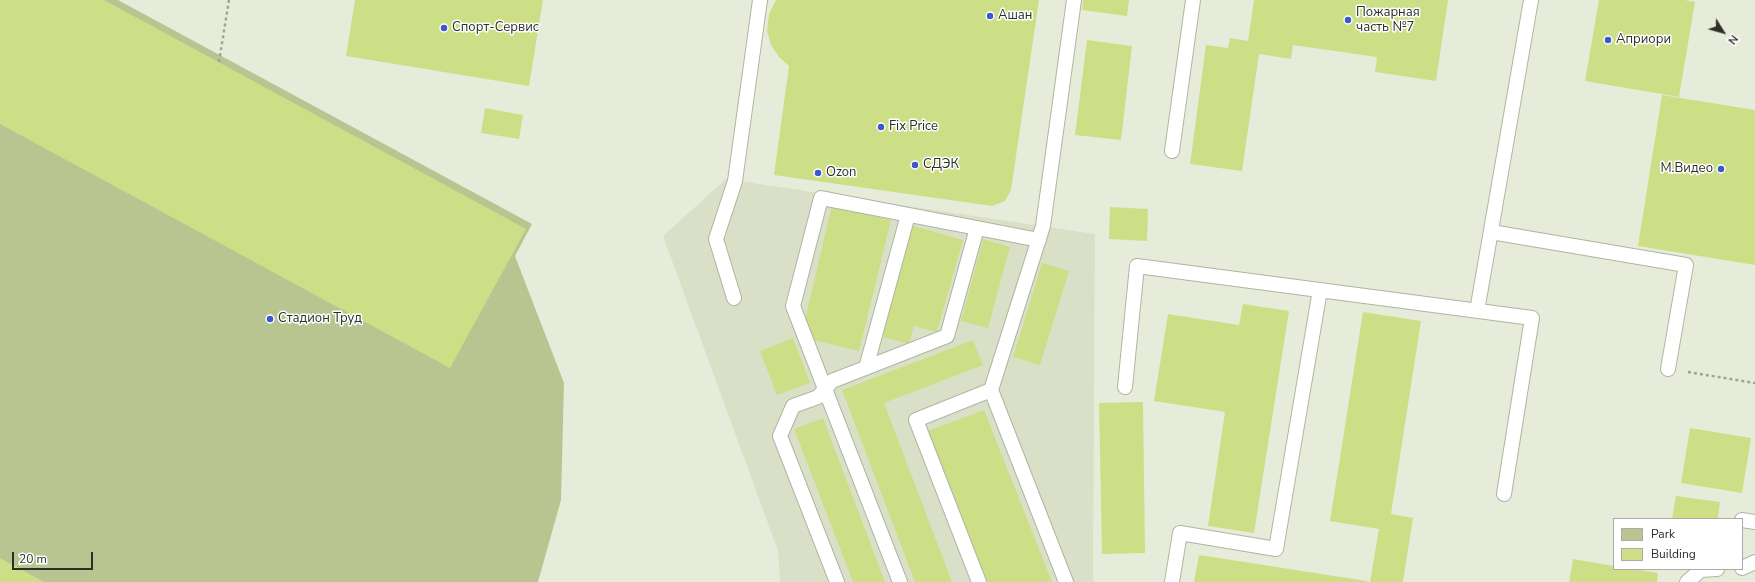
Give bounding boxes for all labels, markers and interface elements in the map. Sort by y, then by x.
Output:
place label: Пожарная часть №7 [1356,5,1420,36]
place label: Ашан [998,8,1033,24]
marker: Ашан [985,11,995,21]
north arrow [1703,12,1743,52]
marker: Пожарная часть №7 [1343,15,1353,25]
place label: Спорт-Сервис [452,20,539,36]
marker: Спорт-Сервис [439,23,449,33]
place label: Априори [1616,32,1671,48]
text: N [1725,32,1741,47]
marker: Априори [1603,35,1613,45]
place label: Fix Price [889,119,938,135]
marker: Fix Price [876,122,886,132]
place label: СДЭК [923,157,959,173]
marker: СДЭК [910,160,920,170]
place label: М.Видео [1660,161,1713,177]
marker: М.Видео [1716,164,1726,174]
place label: Ozon [826,165,856,181]
marker: Ozon [813,168,823,178]
place label: Стадион Труд [278,311,362,327]
marker: Стадион Труд [265,314,275,324]
legend [1613,518,1743,570]
text: Park [1651,526,1675,542]
scale bar [14,544,95,570]
text: Building [1651,546,1696,562]
text: 20 m [19,551,47,567]

